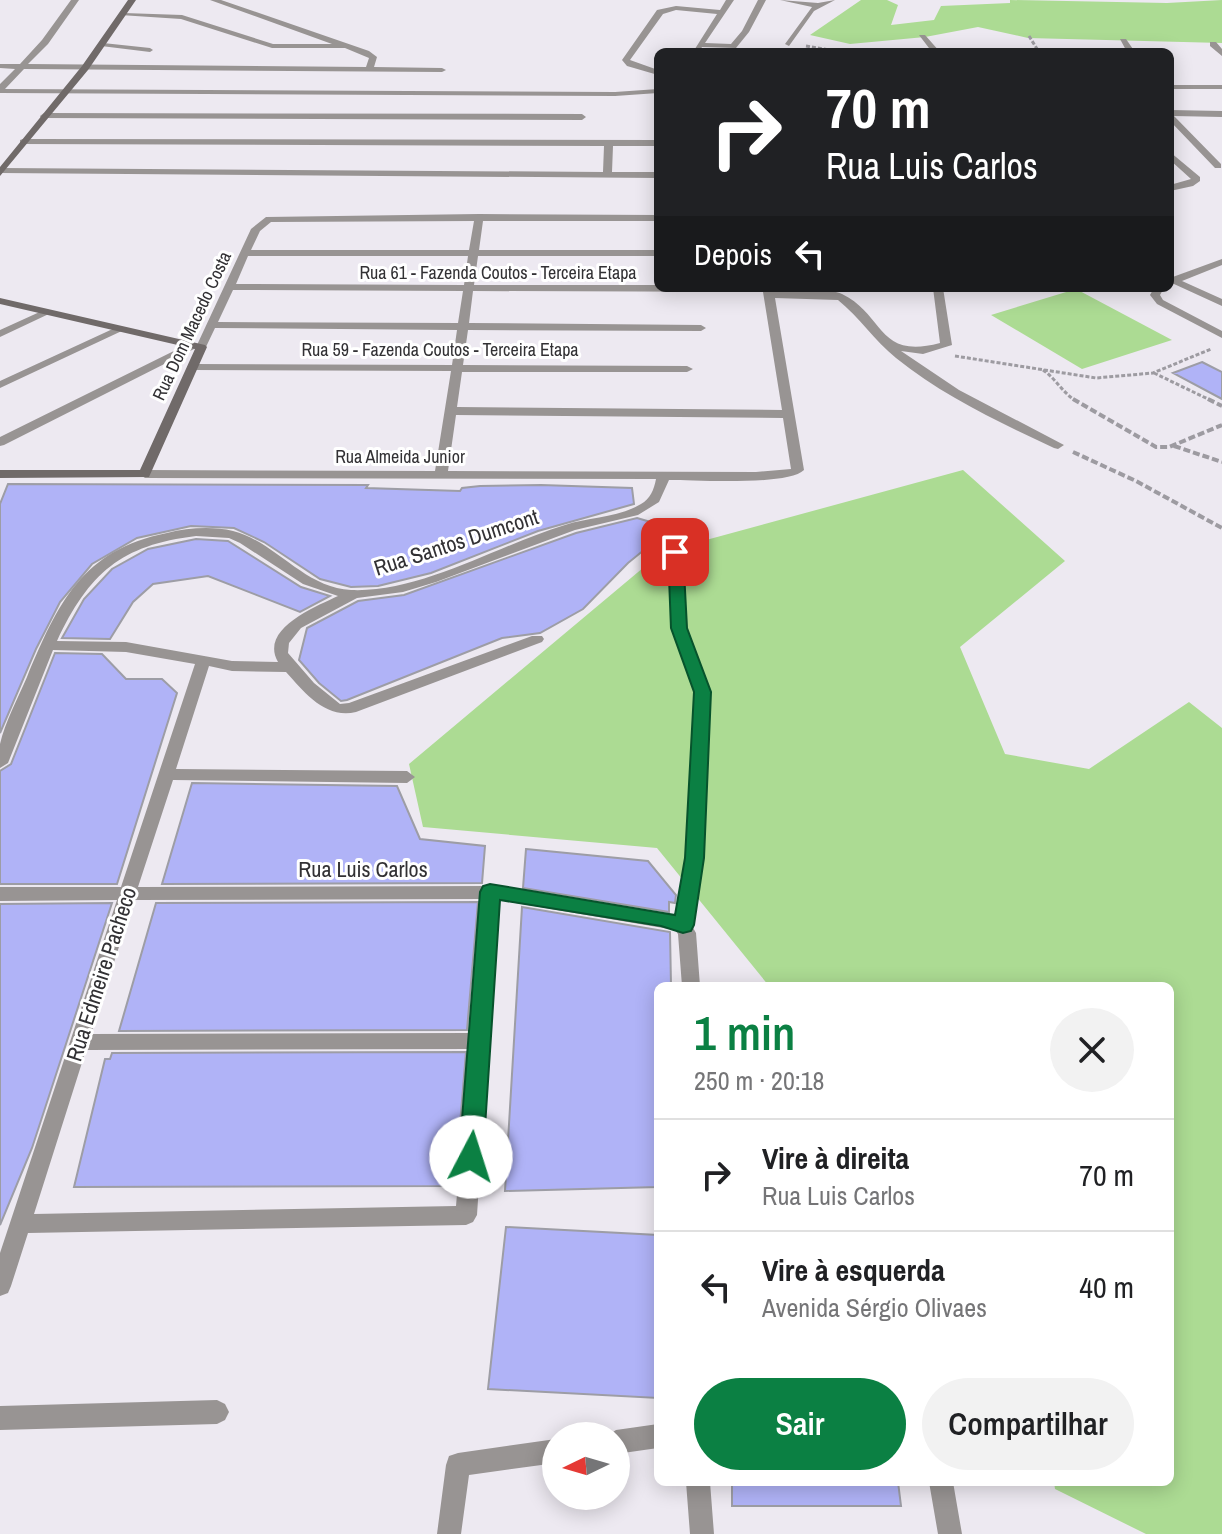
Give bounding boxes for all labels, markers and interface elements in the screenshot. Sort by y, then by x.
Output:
text: 70 m [826,70,931,145]
icon: right [694,80,798,184]
text: Rua Luis Carlos [826,142,1038,190]
icon: left [788,232,832,276]
text: Depois [694,234,772,274]
street label: Rua Dom Macedo Costa [146,247,237,404]
street label: Rua 61 - Fazenda Coutos - Terceira Etapa [359,260,637,285]
street label: Rua 59 - Fazenda Coutos - Terceira Etapa [301,337,579,362]
street label: Rua Almeida Junior [335,444,465,469]
street label: Rua Santos Dumcont [370,501,542,583]
pin [641,518,709,586]
icon: arrive [653,530,697,574]
street label: Rua Luis Carlos [298,854,428,884]
street label: Rua Edmeire Pacheco [59,883,143,1065]
text: 1 min [694,1000,795,1065]
button: close [1050,1008,1134,1092]
text: 250 m · 20:18 [694,1063,824,1098]
position arrow [429,1115,513,1199]
text: Vire à direita [762,1138,909,1178]
icon: right [694,1153,738,1197]
text: 70 m [1079,1155,1134,1195]
text: Rua Luis Carlos [762,1178,915,1213]
text: Vire à esquerda [762,1250,945,1290]
icon: left [694,1265,738,1309]
text: 40 m [1079,1267,1134,1307]
text: Avenida Sérgio Olivaes [762,1290,987,1325]
button: Sair [694,1378,906,1470]
button: Compartilhar [922,1378,1134,1470]
north arrow [542,1422,630,1510]
map controls [542,1422,630,1510]

